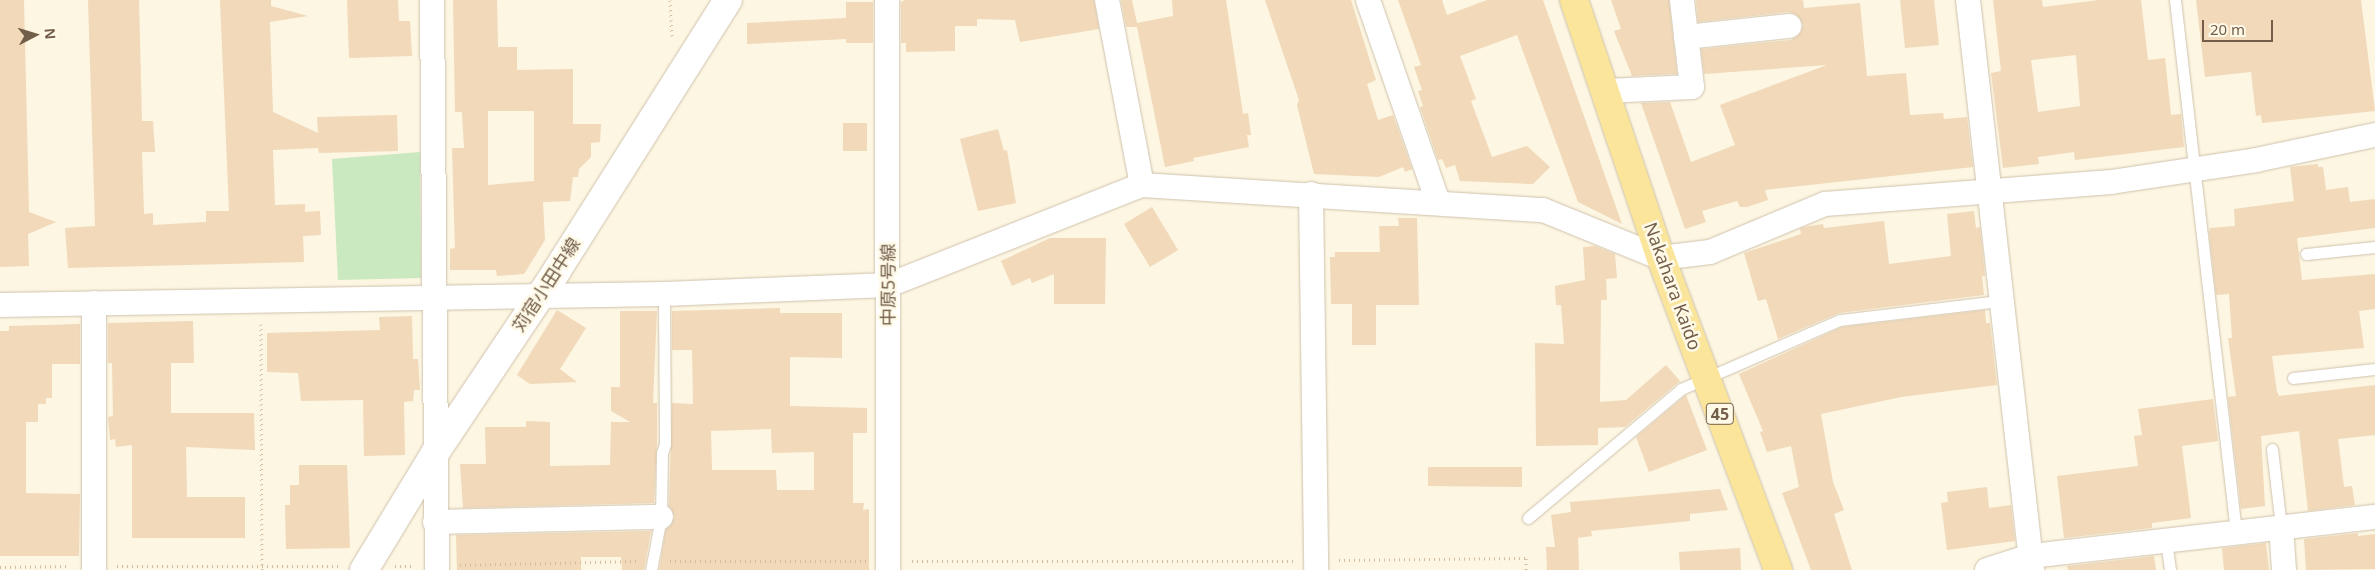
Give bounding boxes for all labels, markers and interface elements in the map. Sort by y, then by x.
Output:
north arrow [10,10,60,60]
scale bar [2205,10,2276,42]
text: 20 m [2210,19,2245,39]
text: N [40,27,60,40]
street label: Nakahara Kaido [1640,219,1706,353]
street label: 苅宿小田中線 [508,234,584,336]
street label: 中原5号線 [877,244,899,326]
road number: 45 [1705,400,1735,428]

